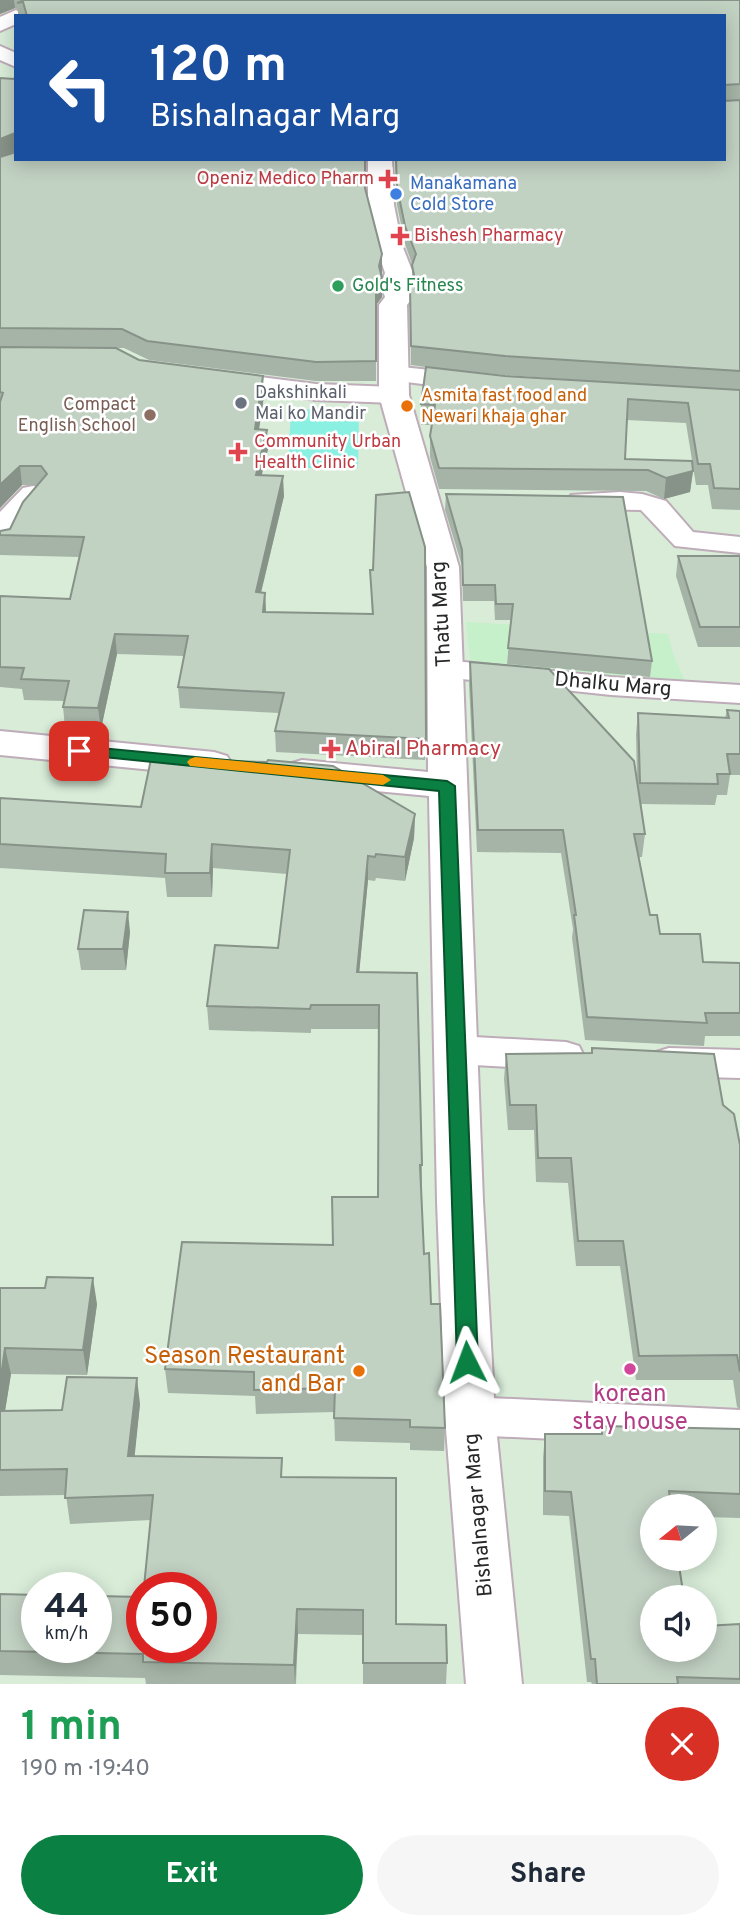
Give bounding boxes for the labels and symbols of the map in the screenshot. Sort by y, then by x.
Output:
place label: Openiz Medico Pharm [196,168,374,191]
marker: Openiz Medico Pharm [380,171,396,187]
place label: Manakamana Cold Store [410,173,517,217]
marker: Manakamana Cold Store [388,186,404,202]
place label: Bishesh Pharmacy [414,225,563,248]
marker: Bishesh Pharmacy [392,228,408,244]
place label: Gold's Fitness [352,275,463,298]
marker: Gold's Fitness [330,278,346,294]
place label: Dakshinkali Mai ko Mandir [255,382,366,426]
place label: Asmita fast food and Newari khaja ghar [421,385,587,429]
place label: Compact English School [18,394,136,438]
marker: Dakshinkali Mai ko Mandir [233,395,249,411]
marker: Asmita fast food and Newari khaja ghar [399,398,415,414]
marker: Compact English School [142,407,158,423]
place label: Community Urban Health Clinic [254,431,401,475]
marker: Community Urban Health Clinic [228,442,248,462]
street label: Thatu Marg [426,560,458,668]
street label: Dhalku Marg [553,666,673,704]
pin [49,721,109,781]
place label: Abiral Pharmacy [345,736,501,763]
marker: Abiral Pharmacy [323,741,339,757]
position arrow [430,1325,504,1399]
place label: Season Restaurant and Bar [144,1342,345,1400]
marker: korean stay house [622,1361,638,1377]
marker: Season Restaurant and Bar [351,1363,367,1379]
place label: korean stay house [572,1380,688,1438]
street label: Bishalnagar Marg [458,1432,500,1598]
north arrow [640,1494,718,1572]
speed limit sign: 50 [126,1572,217,1663]

